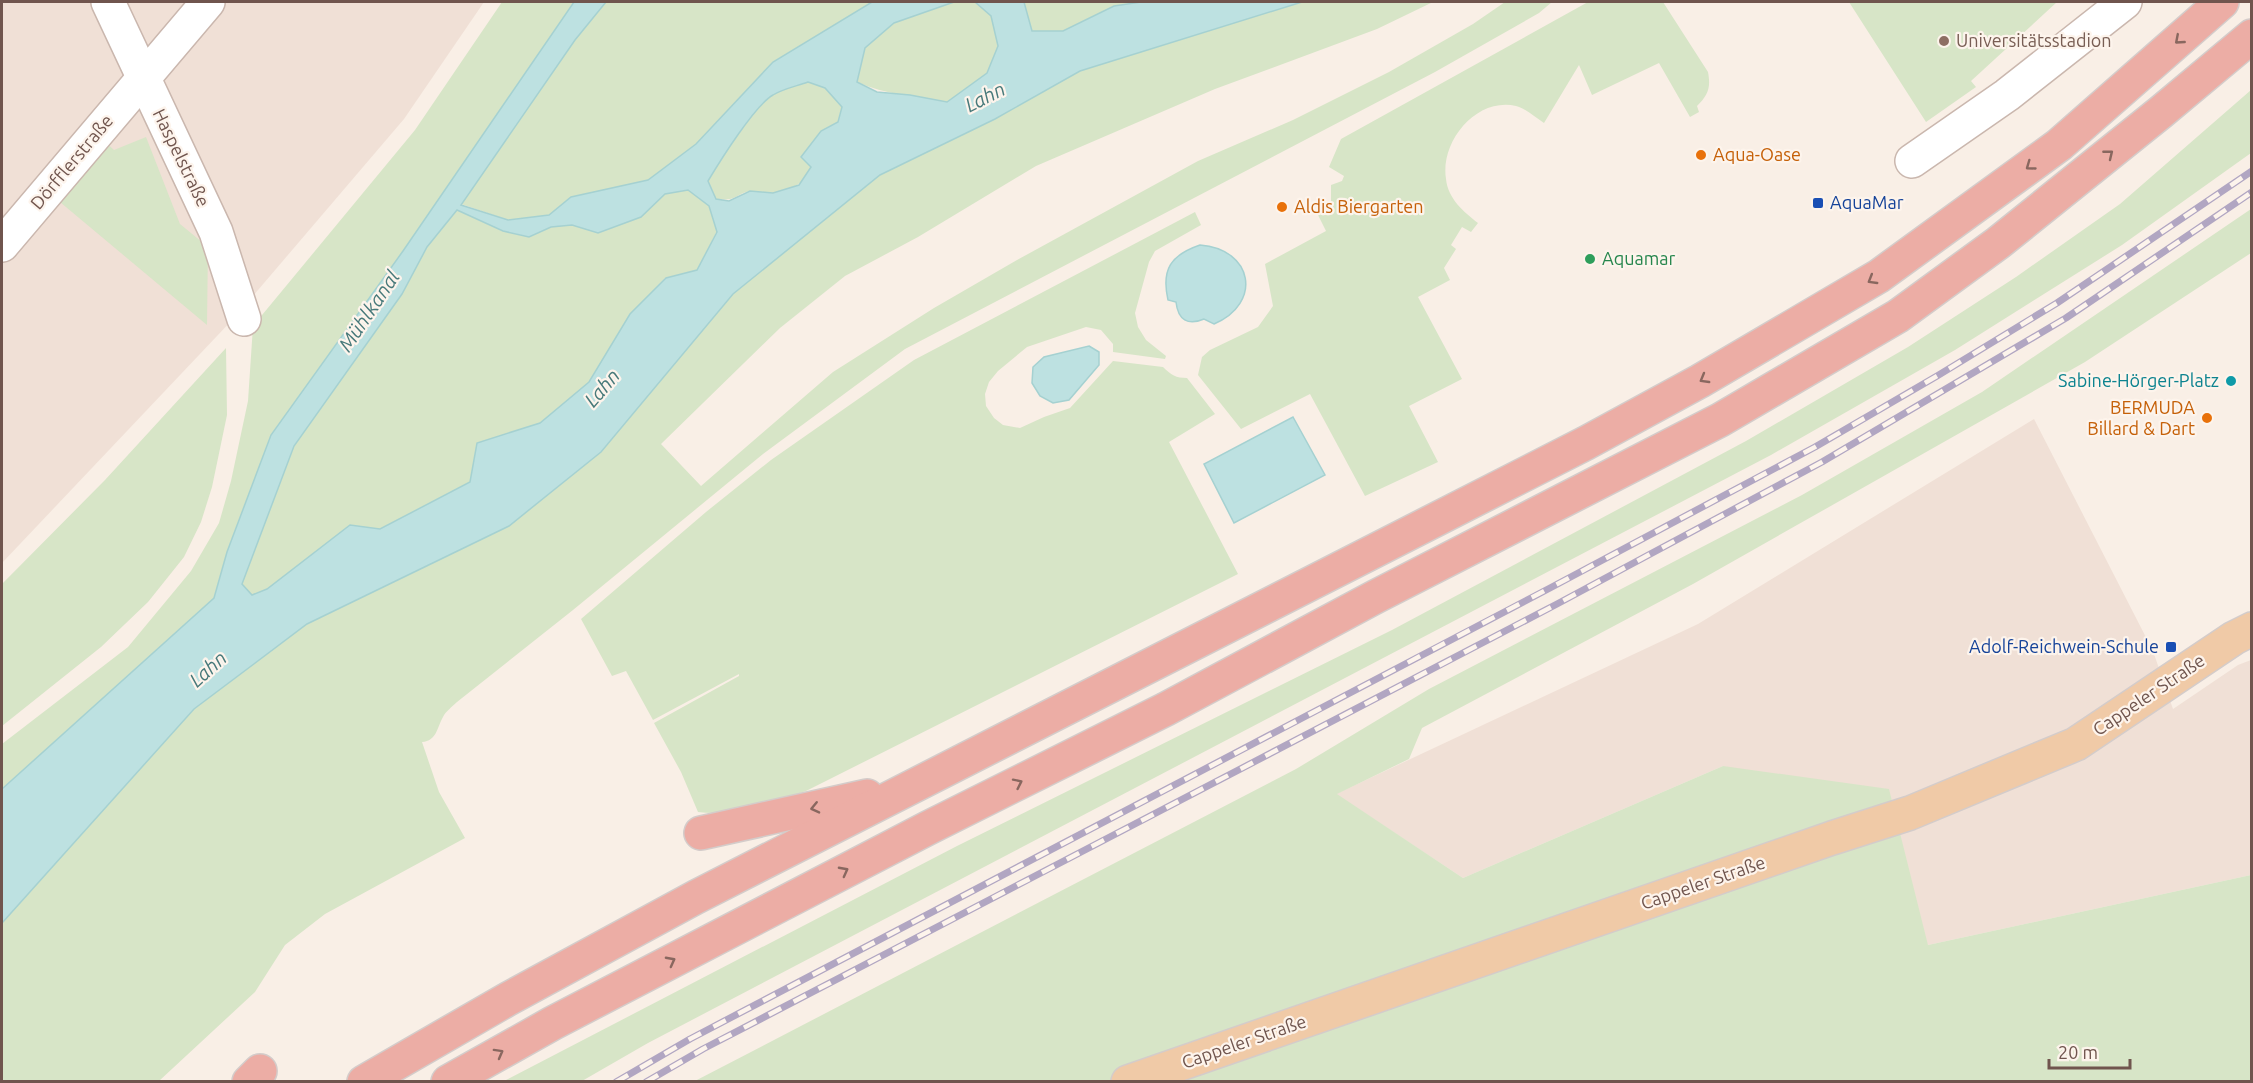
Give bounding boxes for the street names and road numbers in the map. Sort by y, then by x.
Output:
street label: Haspelstraße [150,105,214,210]
street label: Dörfflerstraße [26,110,116,213]
street label: Cappeler Straße [2089,649,2208,739]
street label: Cappeler Straße [1638,851,1768,913]
street label: Cappeler Straße [1179,1010,1309,1072]

